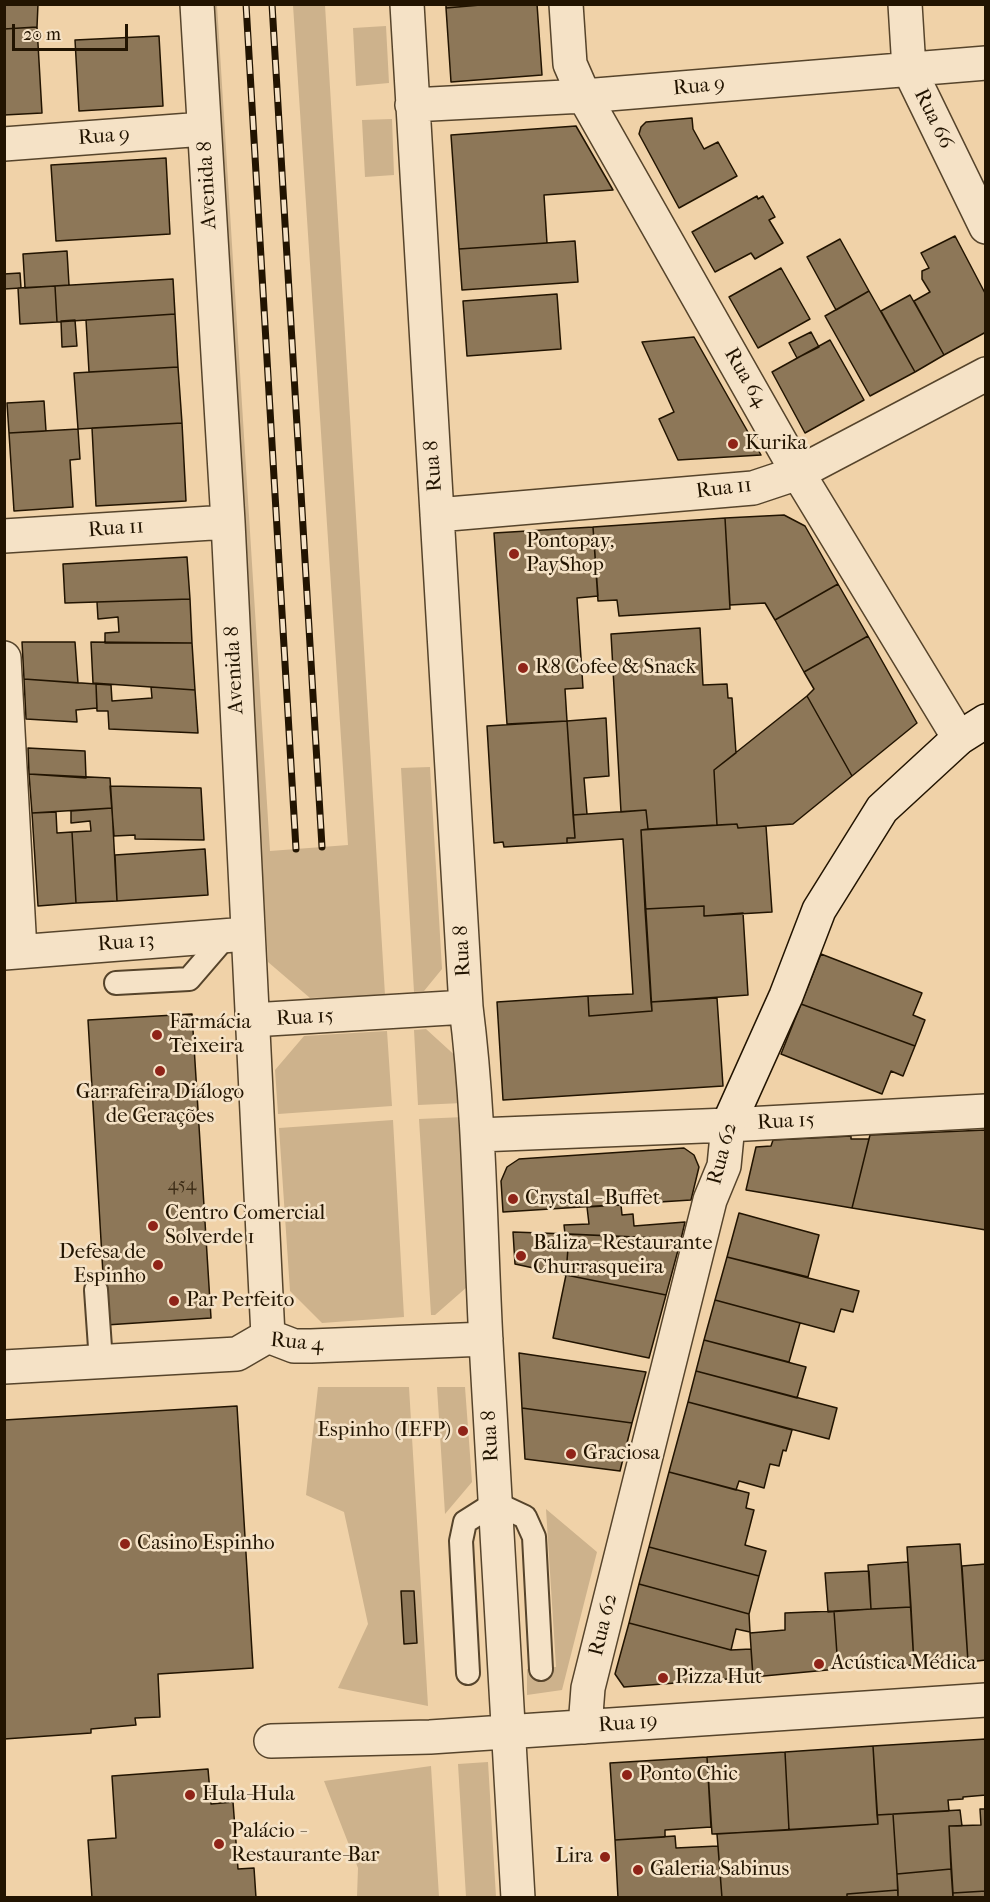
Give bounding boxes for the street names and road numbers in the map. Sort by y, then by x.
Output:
street label: Rua 9 [672,72,726,102]
street label: Rua 66 [908,85,958,153]
street label: Rua 9 [77,123,131,151]
street label: Avenida 8 [193,140,223,230]
street label: Rua 64 [718,344,772,412]
street label: Rua 8 [420,439,448,493]
street label: Rua 11 [695,473,753,505]
street label: Rua 11 [87,514,145,544]
street label: Avenida 8 [220,625,250,715]
street label: Rua 8 [449,925,477,977]
street label: Rua 13 [97,928,155,958]
street label: Rua 15 [276,1004,334,1032]
street label: Rua 15 [757,1108,815,1136]
street label: Rua 62 [703,1120,743,1188]
street label: Rua 4 [269,1328,325,1358]
street label: Rua 8 [477,1410,505,1462]
street label: Rua 62 [584,1591,624,1659]
street label: Rua 19 [597,1709,659,1739]

